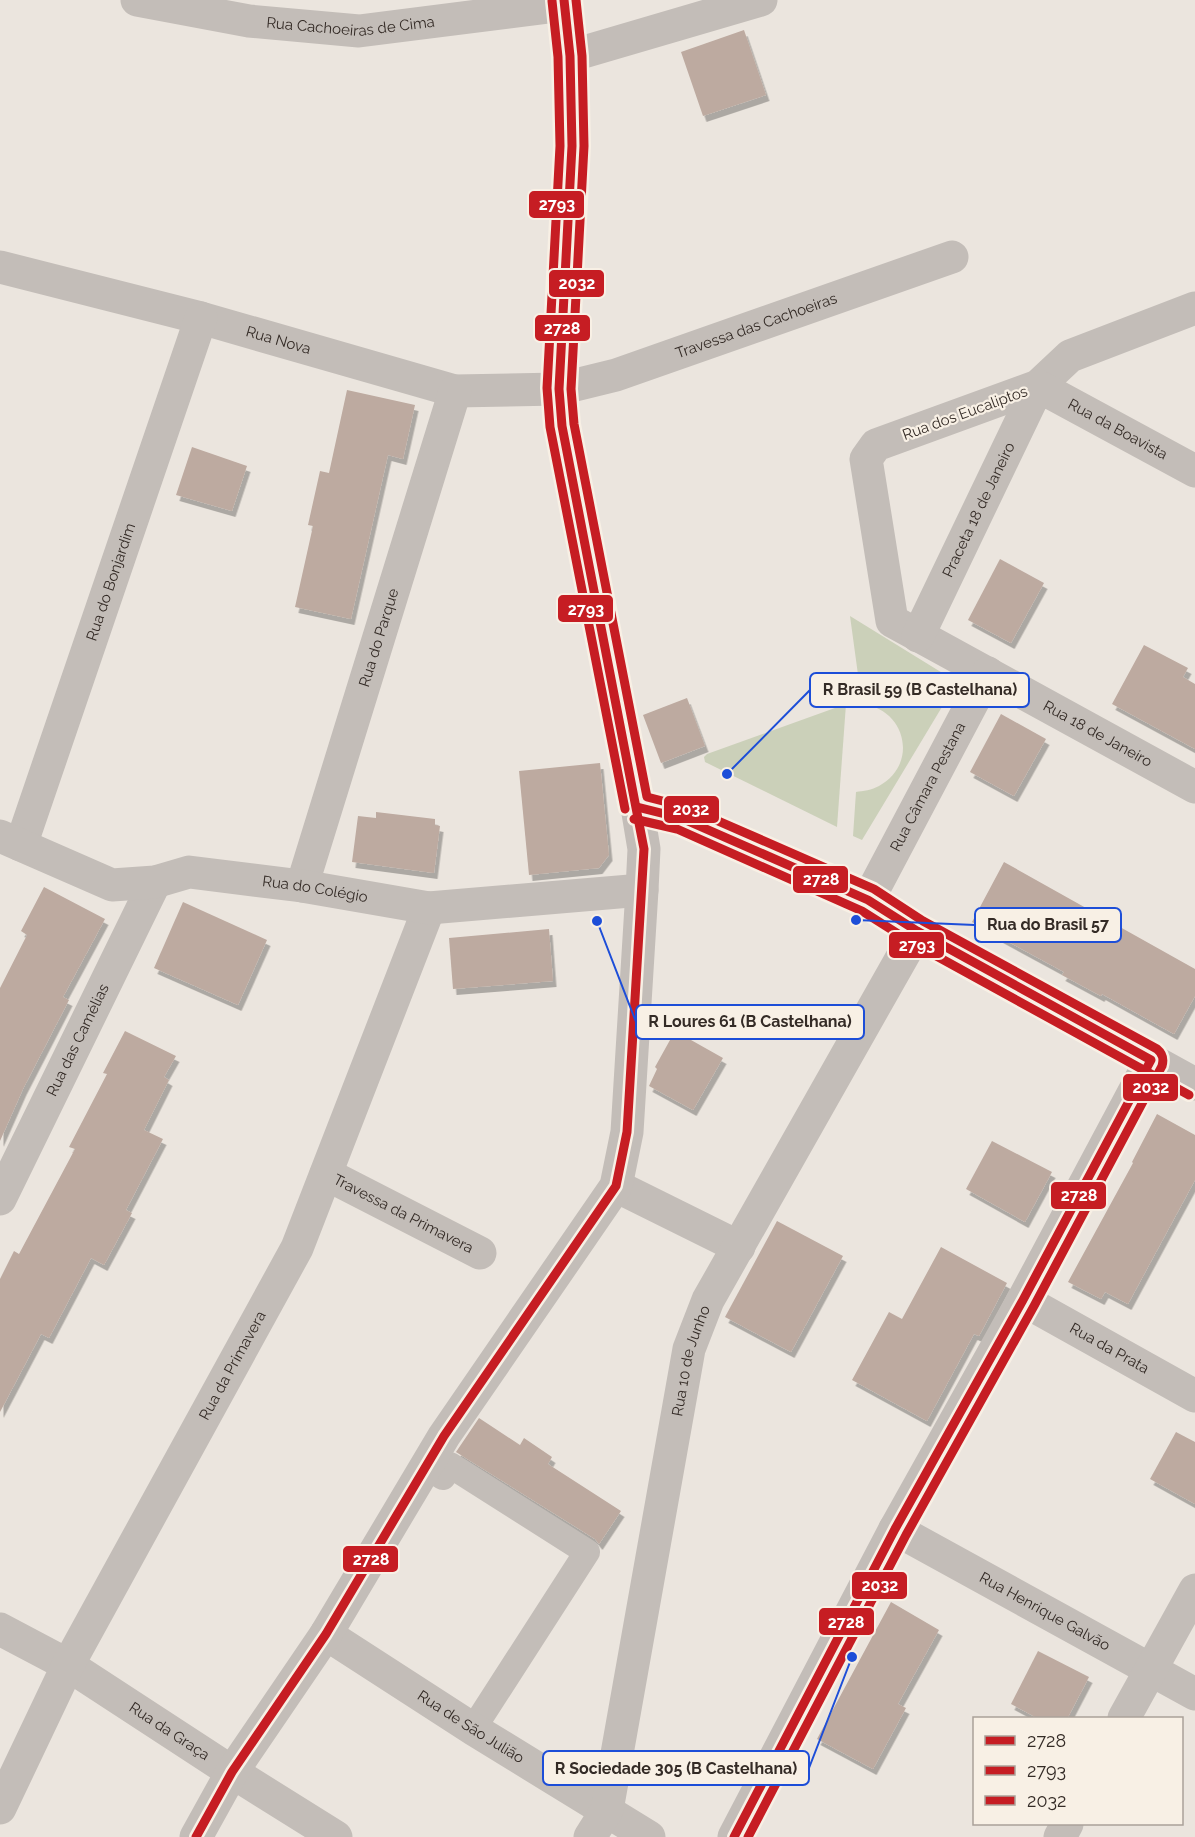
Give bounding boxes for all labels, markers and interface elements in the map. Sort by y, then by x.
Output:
street label: Rua Cachoeiras de Cima [266,13,436,40]
line badge: 2793 [528,190,585,219]
text: 2793 [539,195,575,214]
line badge: 2032 [548,269,605,298]
text: 2032 [559,274,595,293]
street label: Travessa das Cachoeiras [673,289,839,362]
line badge: 2728 [534,314,591,342]
text: 2728 [544,319,580,338]
street label: Rua Nova [244,322,313,358]
street label: Rua dos Eucaliptos [900,382,1030,444]
street label: Rua da Boavista [1065,395,1171,463]
street label: Praceta 18 de Janeiro [939,439,1019,580]
street label: Rua do Bonjardim [82,521,139,643]
street label: Rua do Parque [355,586,403,689]
line badge: 2793 [557,594,614,623]
text: 2793 [568,600,604,619]
callout: R Brasil 59 (B Castelhana) [810,673,1029,707]
text: R Brasil 59 (B Castelhana) [823,680,1017,699]
street label: Rua 18 de Janeiro [1040,697,1155,771]
street label: Rua Câmara Pestana [886,719,969,855]
line badge: 2032 [663,795,720,824]
text: 2032 [673,800,709,819]
line badge: 2728 [792,865,849,894]
text: 2728 [803,870,839,889]
street label: Rua do Colégio [261,872,369,906]
callout: Rua do Brasil 57 [975,908,1121,942]
text: Rua do Brasil 57 [987,915,1109,934]
line badge: 2793 [888,931,945,959]
text: 2793 [899,936,935,955]
street label: Rua das Camélias [43,981,113,1099]
callout: R Loures 61 (B Castelhana) [636,1005,864,1039]
text: R Loures 61 (B Castelhana) [648,1012,852,1031]
line badge: 2032 [1122,1073,1179,1102]
text: 2032 [1133,1078,1169,1097]
street label: Travessa da Primavera [330,1170,476,1257]
line badge: 2728 [1050,1181,1107,1210]
text: 2728 [1061,1186,1097,1205]
street label: Rua 10 de Junho [668,1303,714,1418]
street label: Rua da Primavera [195,1308,270,1423]
street label: Rua da Prata [1067,1319,1152,1378]
line badge: 2728 [342,1545,399,1573]
text: 2728 [353,1550,389,1569]
street label: Rua Henrique Galvão [976,1568,1113,1655]
line badge: 2032 [851,1571,908,1600]
text: 2032 [862,1576,898,1595]
line badge: 2728 [818,1607,875,1636]
text: 2728 [828,1613,864,1632]
street label: Rua de São Julião [414,1686,528,1767]
street label: Rua da Graça [126,1698,213,1764]
legend [973,1717,1183,1825]
text: 2728 [1027,1730,1066,1751]
callout: R Sociedade 305 (B Castelhana) [543,1751,809,1785]
text: R Sociedade 305 (B Castelhana) [555,1759,797,1778]
text: 2793 [1027,1760,1066,1781]
text: 2032 [1027,1790,1066,1811]

